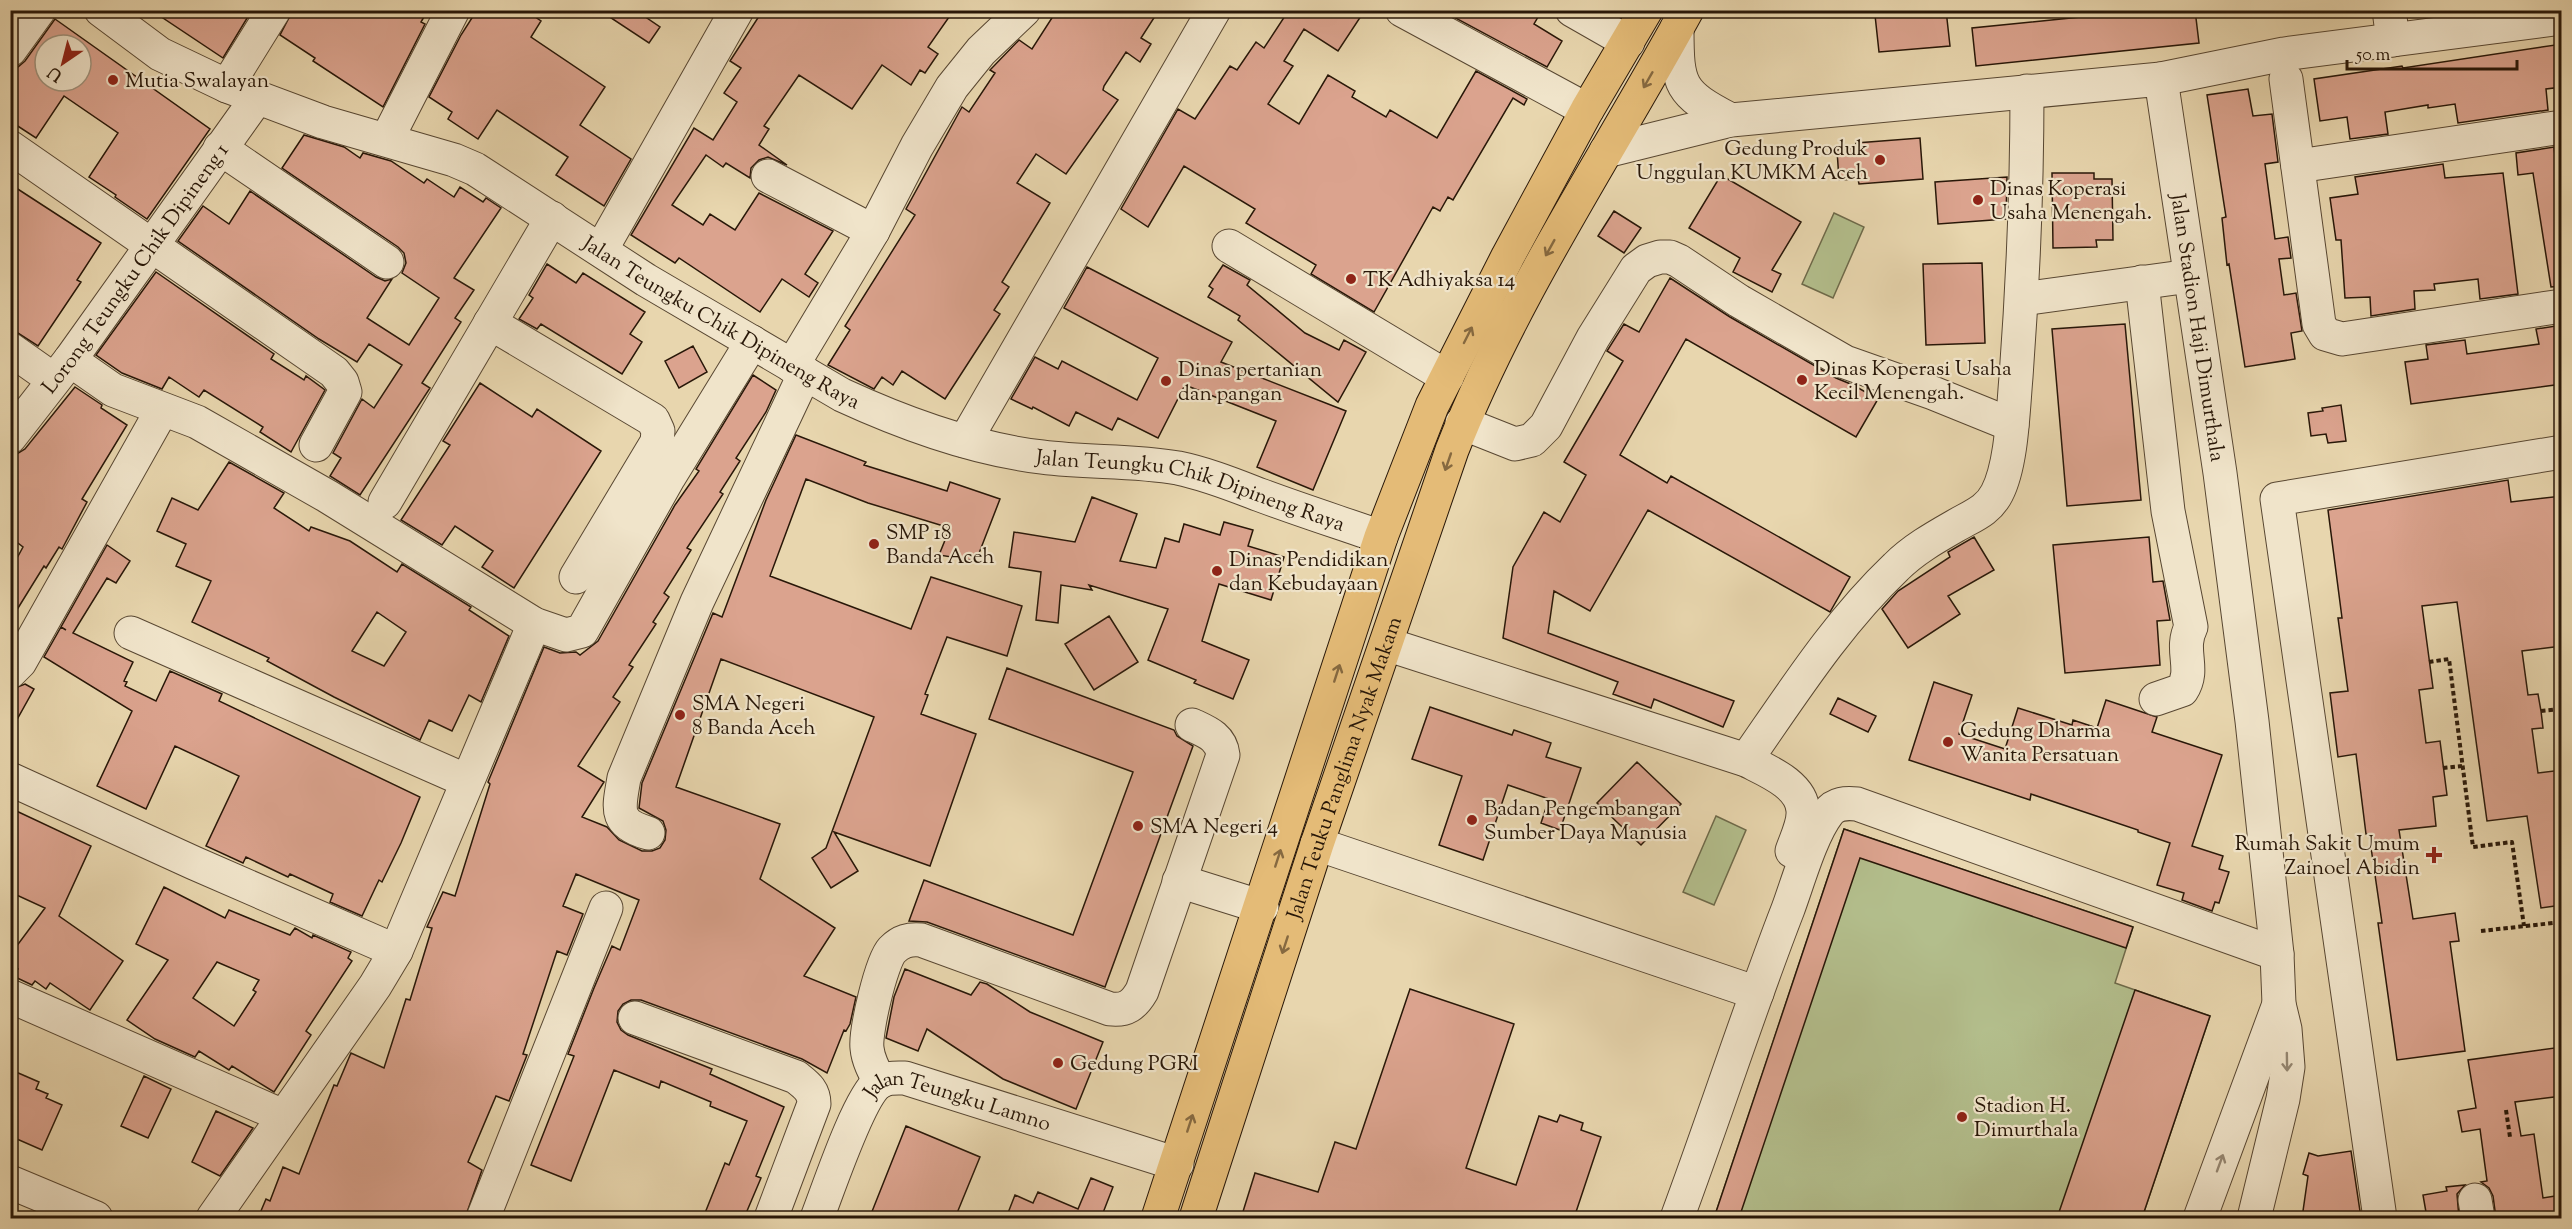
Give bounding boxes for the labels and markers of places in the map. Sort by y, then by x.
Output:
place label: Mutia Swalayan [125,67,269,97]
marker: Mutia Swalayan [106,73,120,87]
place label: Gedung Produk Unggulan KUMKM Aceh [1636,135,1869,189]
marker: Gedung Produk Unggulan KUMKM Aceh [1873,153,1887,167]
place label: Dinas Koperasi Usaha Menengah. [1990,175,2152,229]
marker: Dinas Koperasi Usaha Menengah. [1971,193,1985,207]
place label: TK Adhiyaksa 14 [1363,266,1515,296]
marker: TK Adhiyaksa 14 [1344,272,1358,286]
place label: Dinas Koperasi Usaha Kecil Menengah. [1814,355,2012,409]
place label: Dinas pertanian dan pangan [1178,356,1322,410]
marker: Dinas Koperasi Usaha Kecil Menengah. [1795,373,1809,387]
marker: Dinas pertanian dan pangan [1159,374,1173,388]
place label: SMP 18 Banda Aceh [886,519,995,573]
marker: SMP 18 Banda Aceh [867,537,881,551]
place label: Dinas Pendidikan dan Kebudayaan [1229,546,1388,600]
marker: Dinas Pendidikan dan Kebudayaan [1210,564,1224,578]
place label: SMA Negeri 8 Banda Aceh [692,690,816,744]
marker: SMA Negeri 8 Banda Aceh [673,708,687,722]
place label: Gedung Dharma Wanita Persatuan [1960,717,2119,771]
marker: Gedung Dharma Wanita Persatuan [1941,735,1955,749]
place label: Badan Pengembangan Sumber Daya Manusia [1484,795,1688,849]
place label: SMA Negeri 4 [1150,813,1278,843]
marker: Badan Pengembangan Sumber Daya Manusia [1465,813,1479,827]
marker: SMA Negeri 4 [1131,819,1145,833]
place label: Rumah Sakit Umum Zainoel Abidin [2235,830,2420,884]
marker: Rumah Sakit Umum Zainoel Abidin [2425,846,2443,864]
place label: Gedung PGRI [1070,1050,1199,1080]
marker: Gedung PGRI [1051,1056,1065,1070]
place label: Stadion H. Dimurthala [1974,1092,2079,1146]
marker: Stadion H. Dimurthala [1955,1110,1969,1124]

